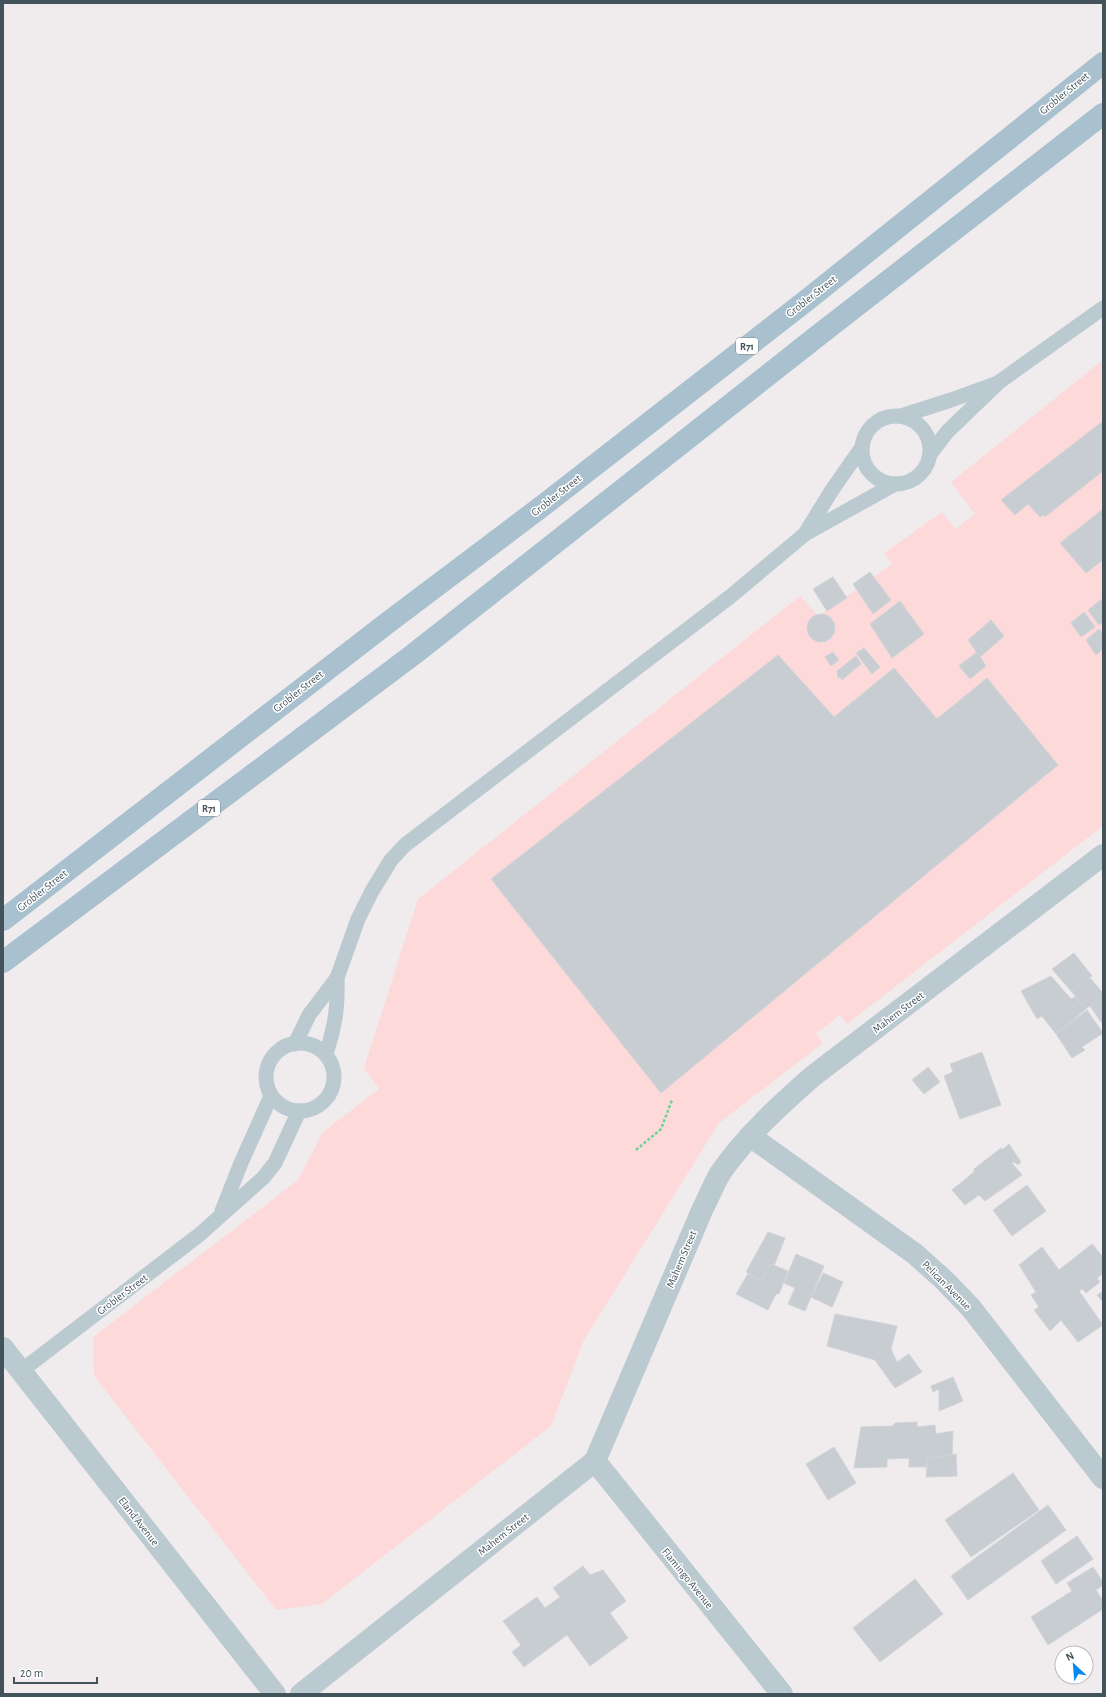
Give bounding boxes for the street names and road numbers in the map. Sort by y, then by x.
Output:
street label: Grobler Street [1038,70,1091,117]
street label: Grobler Street [784,273,839,319]
road number: R71 [736,338,758,354]
street label: Grobler Street [529,472,584,518]
street label: Grobler Street [271,668,326,714]
road number: R71 [198,800,220,816]
street label: Grobler Street [15,867,70,913]
street label: Mahem Street [871,989,926,1035]
street label: Mahem Street [664,1229,699,1289]
street label: Pelican Avenue [920,1259,973,1312]
street label: Grobler Street [95,1272,150,1317]
street label: Eland Avenue [116,1495,161,1548]
street label: Mahem Street [476,1511,531,1557]
street label: Flamingo Avenue [660,1546,715,1611]

